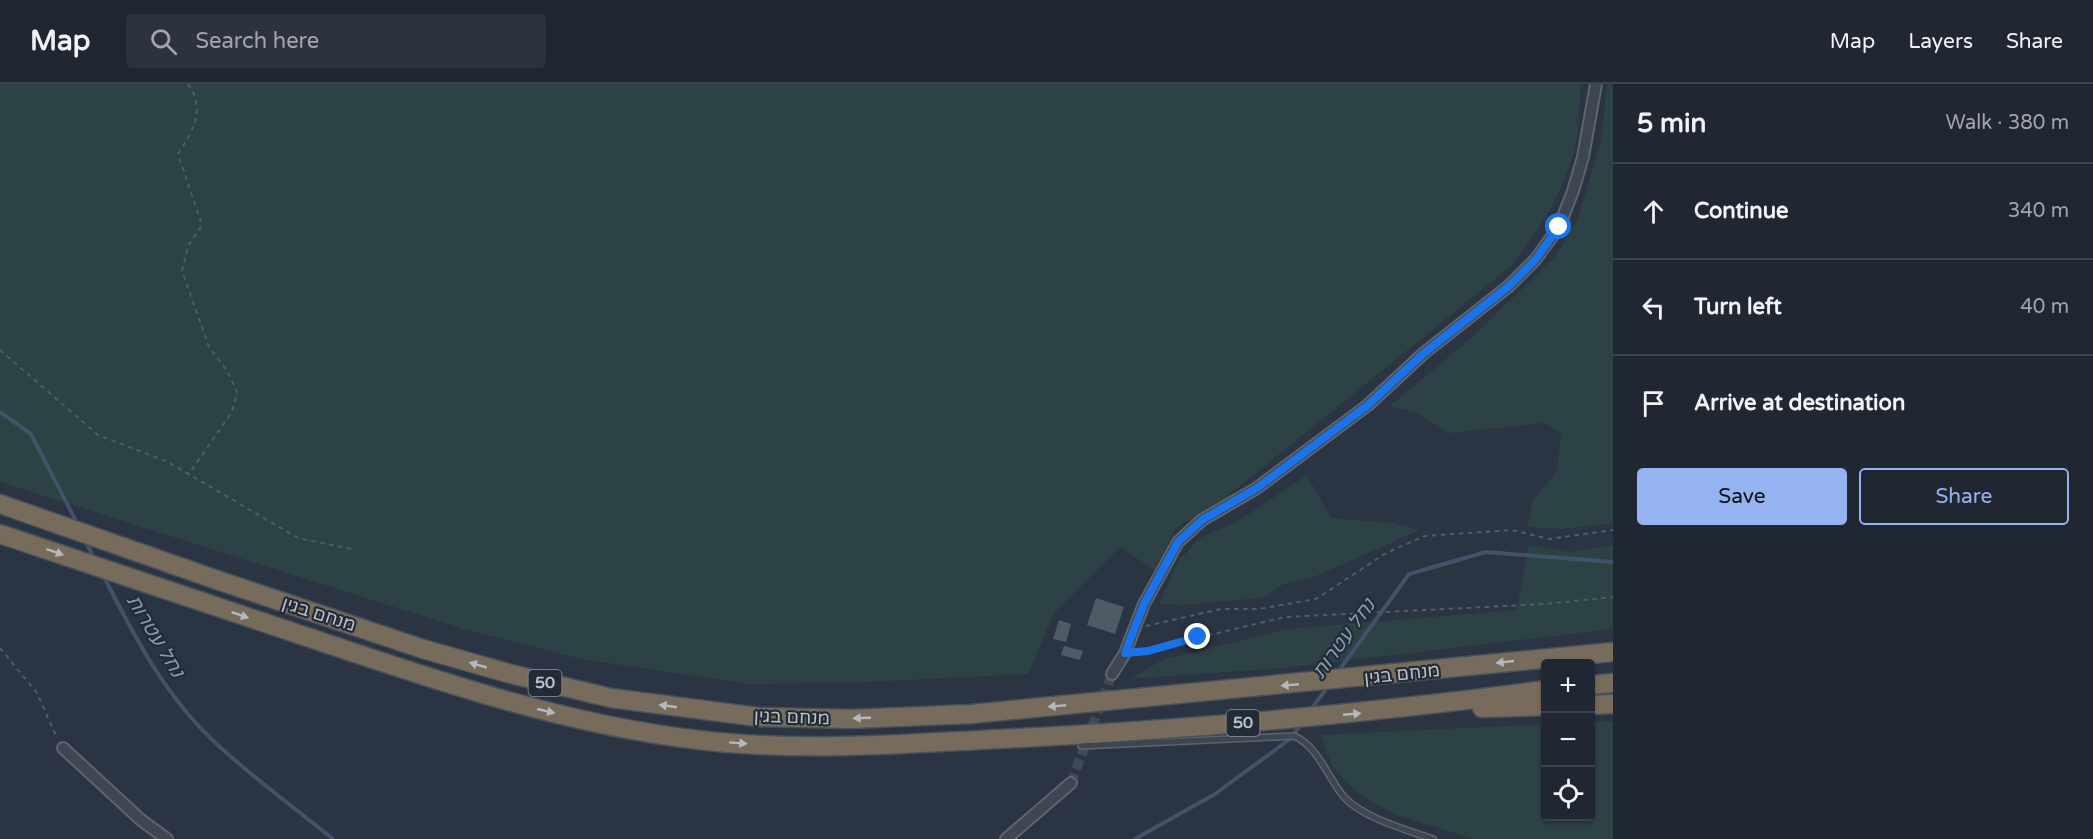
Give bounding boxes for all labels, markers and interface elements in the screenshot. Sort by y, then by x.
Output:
search box [126,14,546,68]
text: Map [30,24,90,58]
icon: search [147,25,180,58]
text: Search here [195,28,319,54]
text: Map [1830,29,1875,54]
text: Layers [1908,29,1973,54]
text: Share [2006,29,2063,54]
text: 5 min [1637,108,1706,139]
text: Walk · 380 m [1946,111,2069,135]
icon: ahead [1637,195,1670,228]
text: Continue [1694,198,1789,224]
text: 340 m [2008,199,2069,223]
route start [1545,213,1571,239]
icon: left [1637,291,1670,324]
text: Turn left [1694,294,1782,320]
text: 40 m [2020,295,2069,319]
icon: arrive [1637,387,1670,420]
text: Arrive at destination [1694,390,1905,416]
button: Save [1637,468,1847,525]
button: Share [1859,468,2069,525]
one-way arrow [46,548,64,558]
water label: נחל עטרות [121,590,190,684]
street label: מנחם בגין [279,592,359,636]
water label: נחל עטרות [1307,593,1382,684]
one-way arrow [231,610,249,620]
route end [1184,623,1210,649]
one-way arrow [1496,658,1515,667]
street label: מנחם בגין [1363,659,1441,689]
map controls [1541,659,1595,821]
button: + [1541,659,1595,713]
one-way arrow [469,660,487,669]
road number: 50 [528,670,562,696]
one-way arrow [1281,680,1300,690]
one-way arrow [658,702,677,711]
one-way arrow [1047,702,1066,711]
street label: מנחם בגין [754,705,830,729]
one-way arrow [537,706,556,716]
one-way arrow [1343,709,1362,719]
road number: 50 [1226,710,1260,736]
button: − [1541,713,1595,767]
one-way arrow [853,714,872,723]
one-way arrow [729,738,748,748]
button: locate [1541,767,1595,821]

